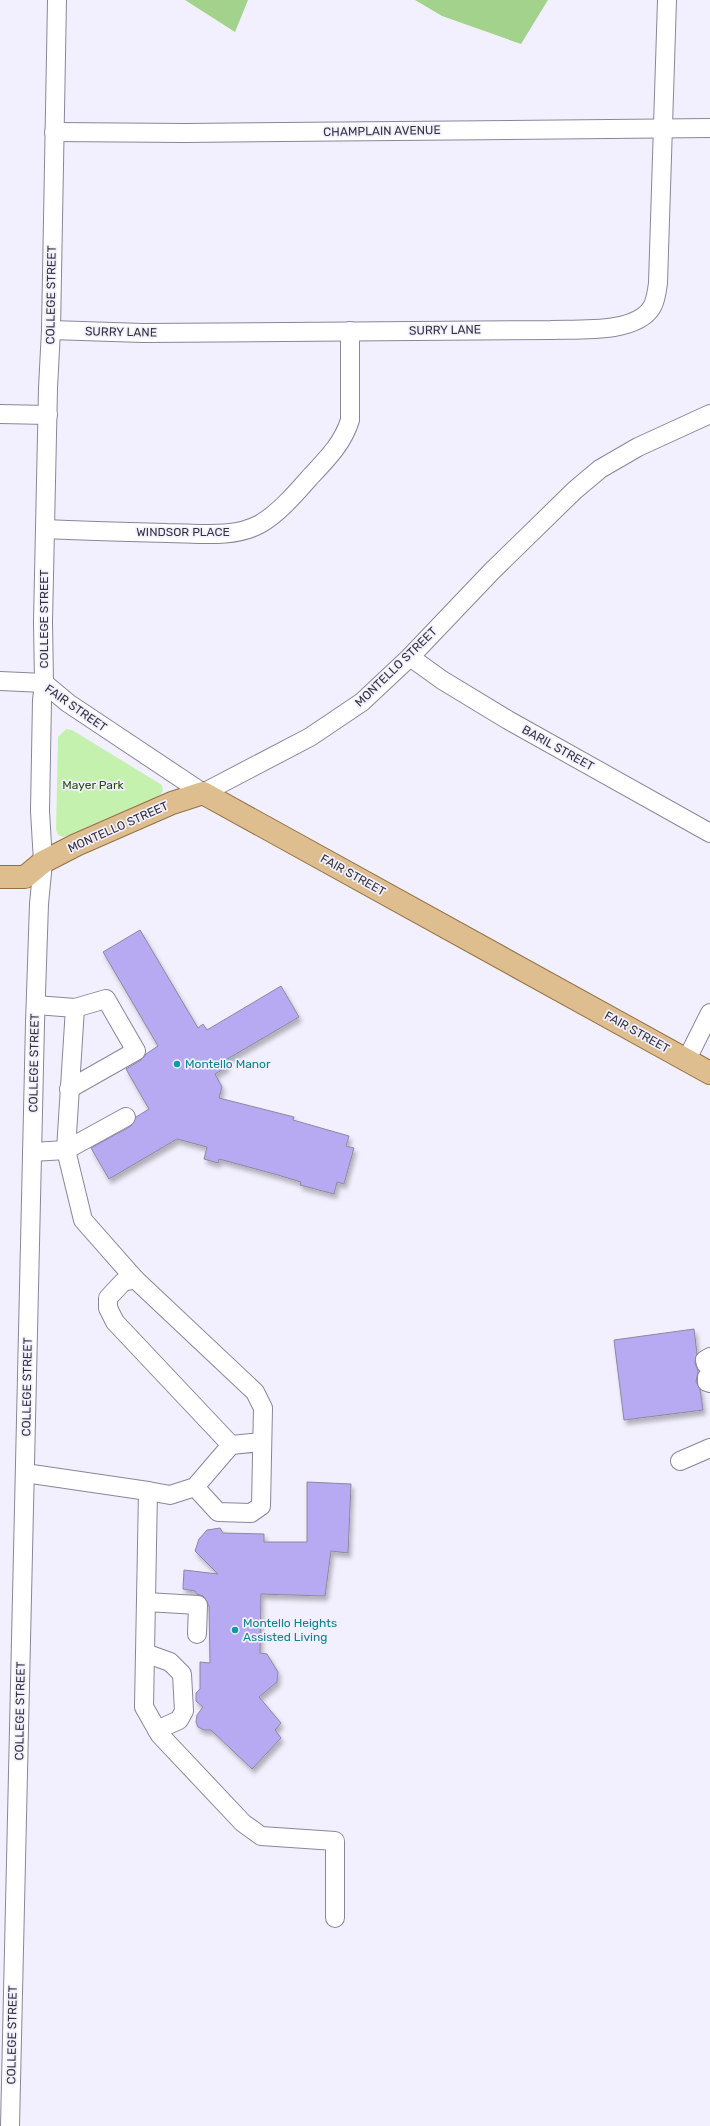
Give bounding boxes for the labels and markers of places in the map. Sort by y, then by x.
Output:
place label: Montello Manor [185,1057,271,1071]
marker: Montello Manor [172,1059,182,1069]
place label: Montello Heights Assisted Living [243,1616,337,1644]
marker: Montello Heights Assisted Living [230,1625,240,1635]

